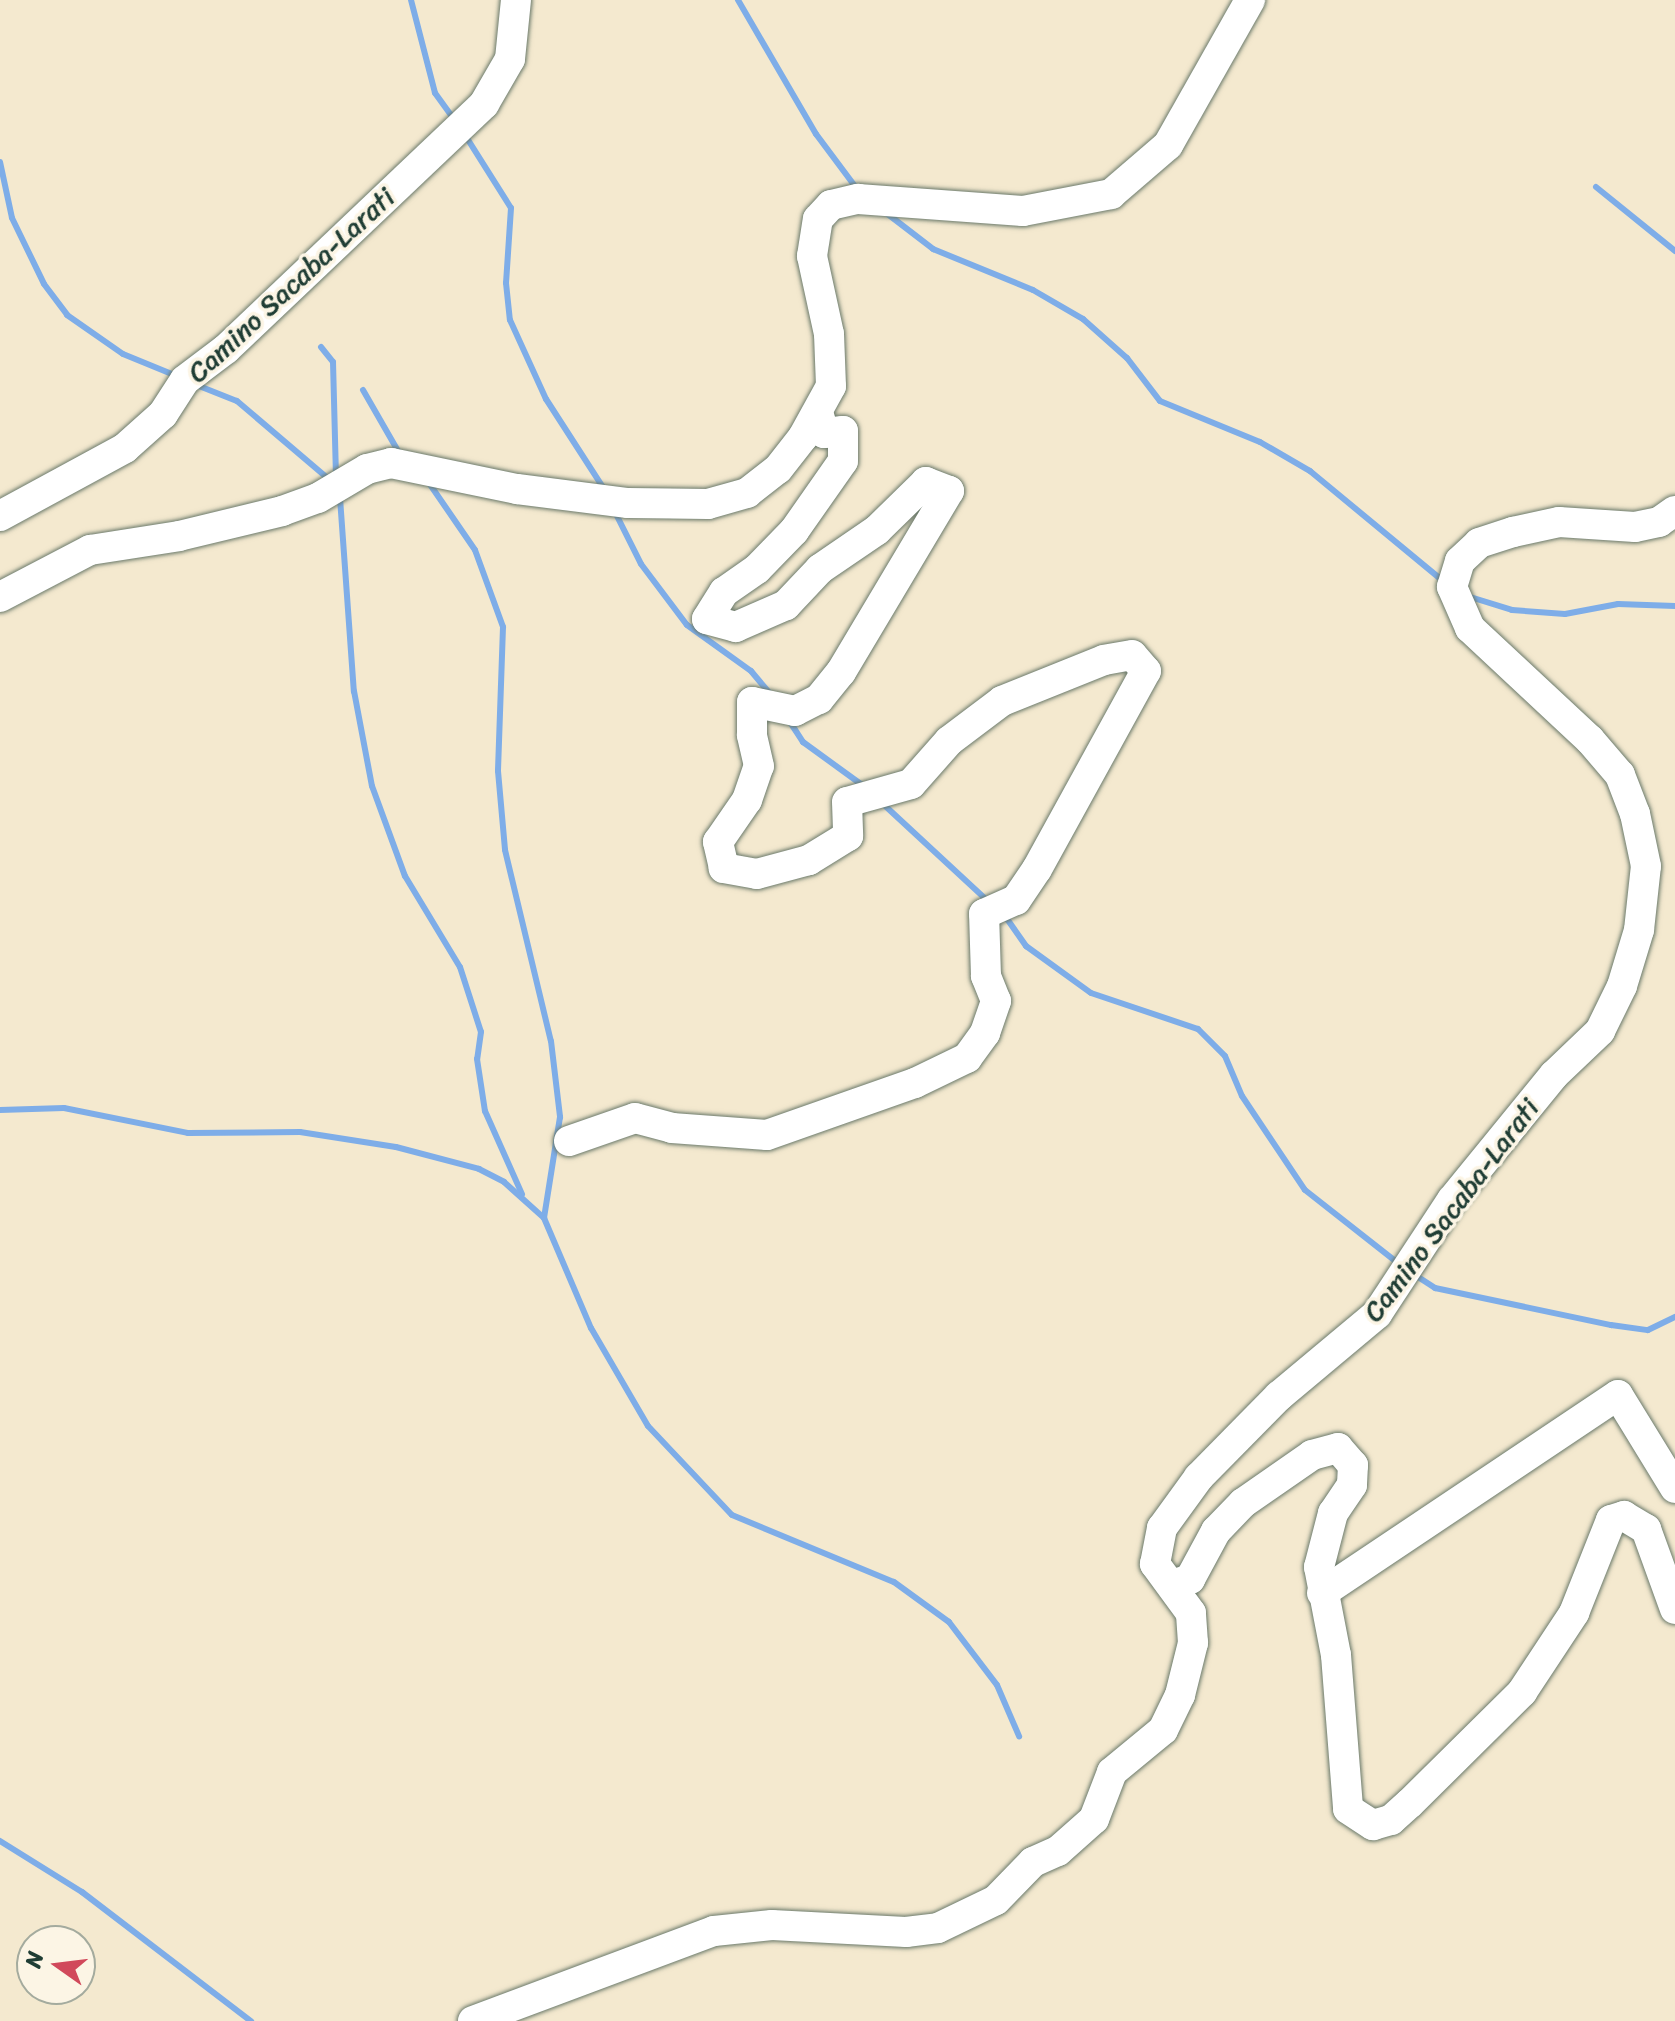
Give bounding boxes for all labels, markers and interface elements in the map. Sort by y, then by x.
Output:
street label: Camino Sacaba-Larati [180,180,402,390]
street label: Camino Sacaba-Larati [1356,1092,1546,1328]
north arrow [16,1925,96,2005]
text: N [13,1947,55,1972]

